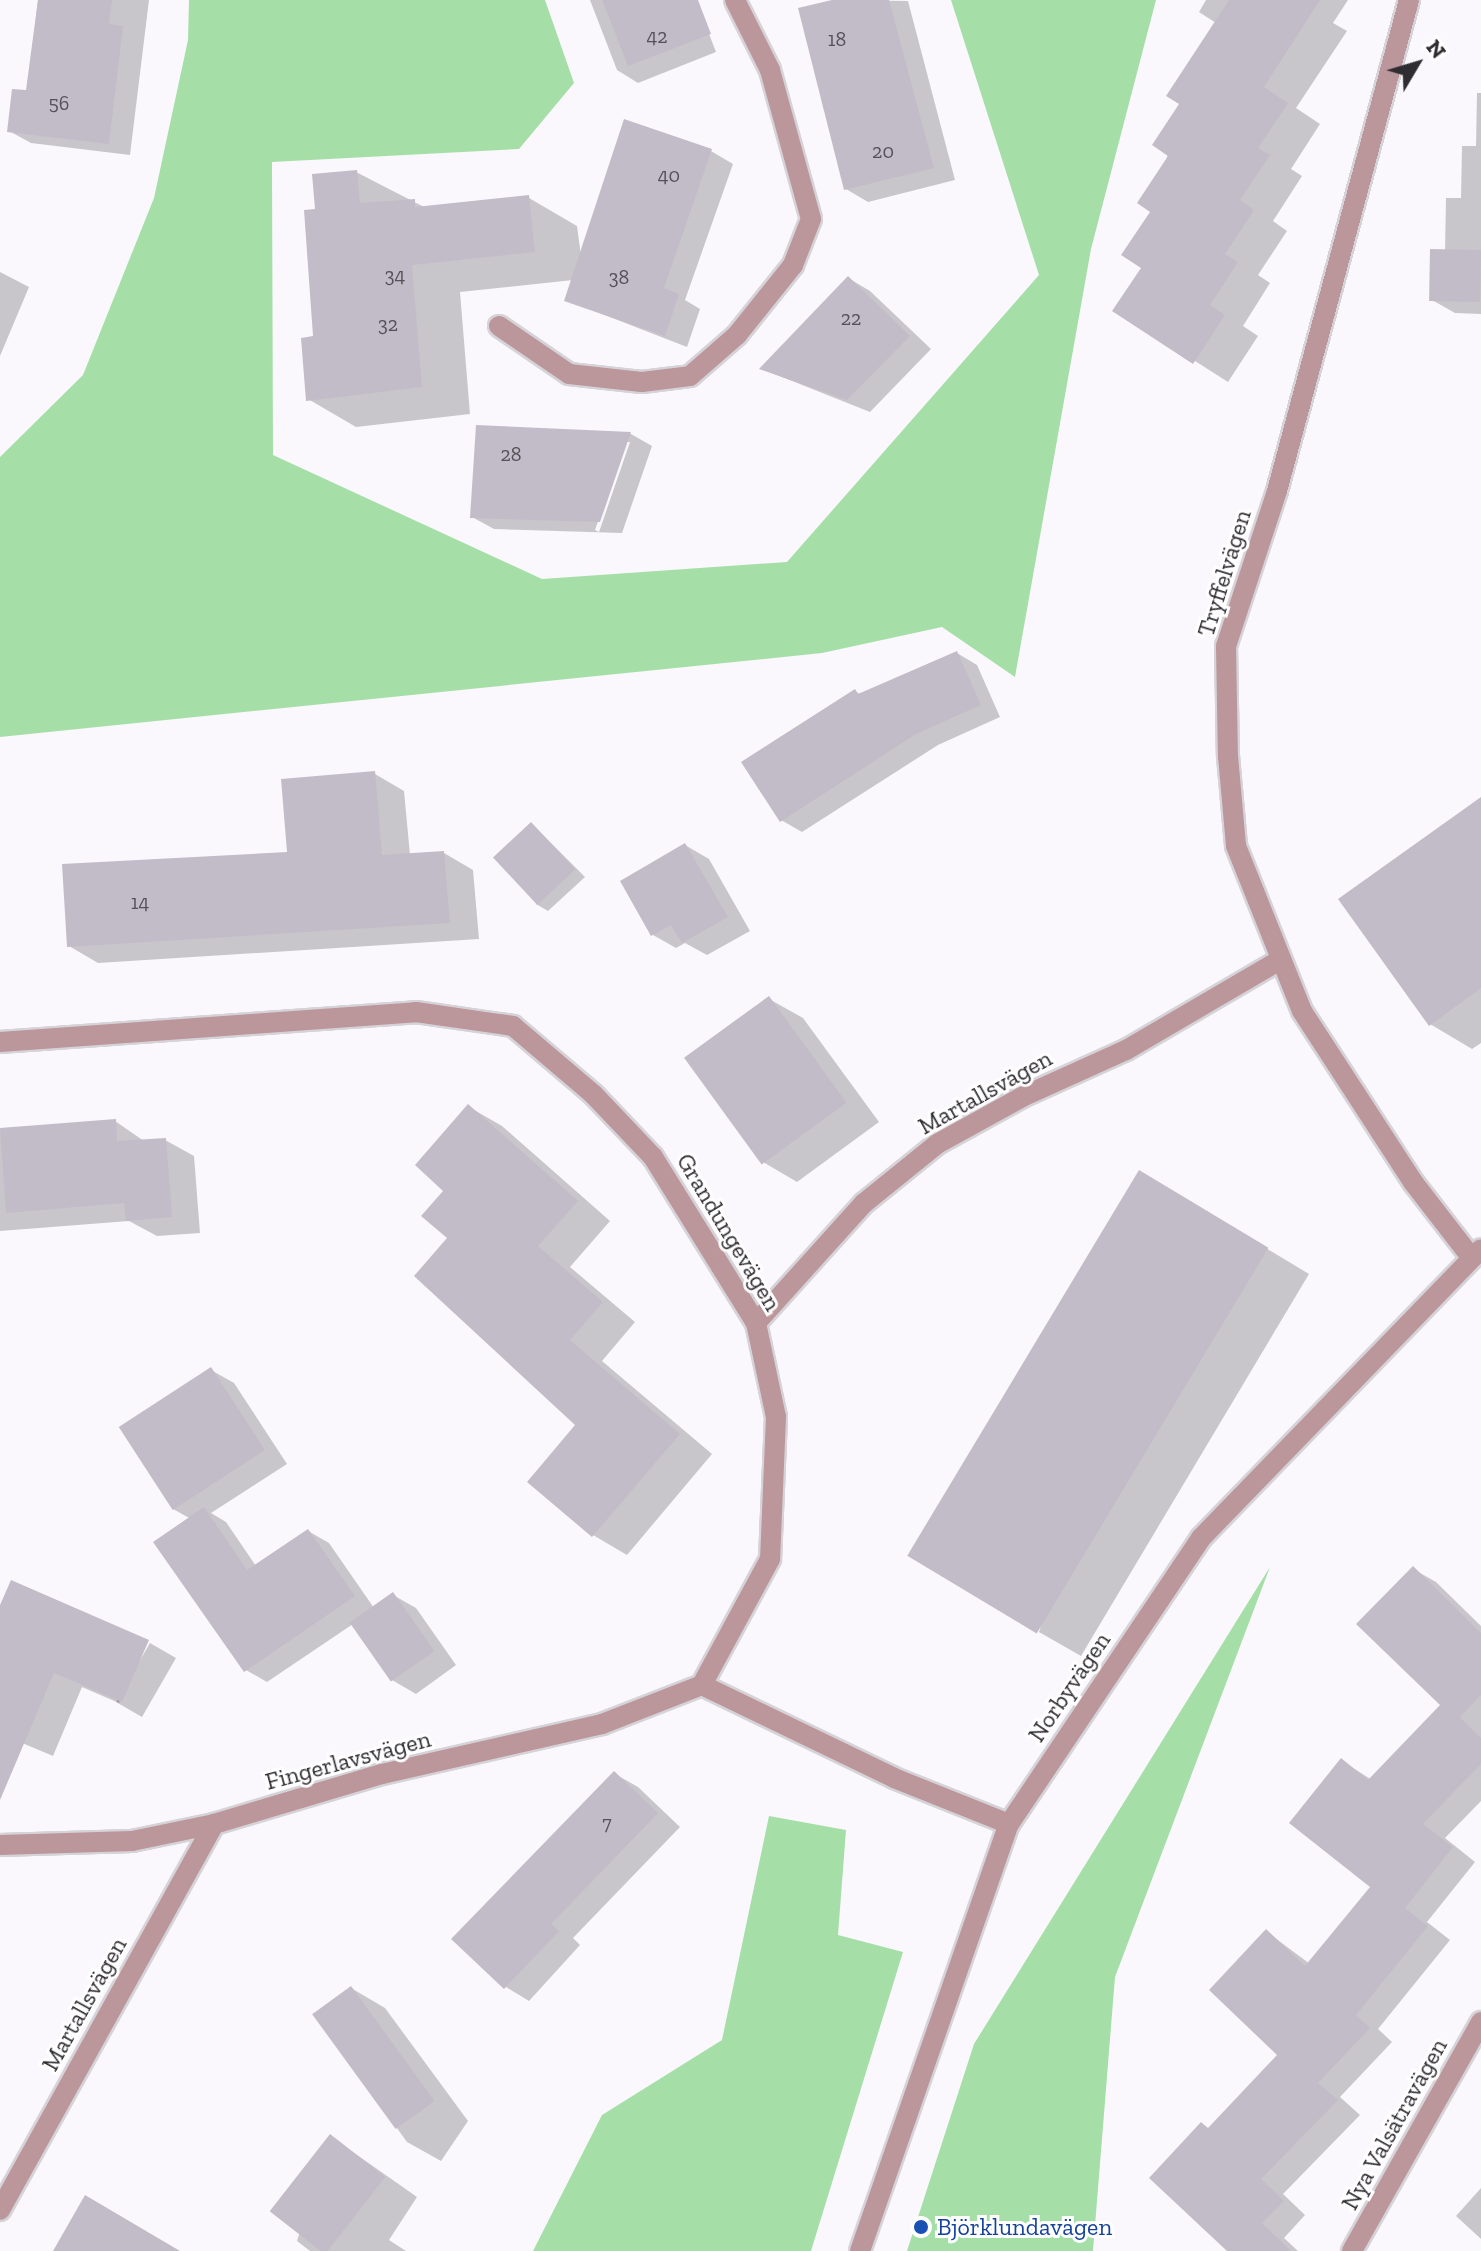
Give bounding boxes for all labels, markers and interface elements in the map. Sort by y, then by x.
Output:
house number: 42 [646,24,668,48]
north arrow [1377,24,1457,104]
house number: 18 [828,27,846,51]
text: N [1421,34,1452,64]
house number: 56 [49,91,69,115]
house number: 20 [872,139,894,163]
house number: 40 [658,163,680,187]
house number: 34 [385,263,405,287]
house number: 38 [609,265,629,289]
house number: 22 [841,306,861,330]
house number: 32 [378,312,398,336]
house number: 28 [500,442,522,466]
street label: Tryffelvägen [1191,506,1257,640]
house number: 14 [131,890,149,914]
street label: Martallsvägen [913,1043,1057,1141]
street label: Grandungevägen [671,1148,787,1316]
street label: Norbyvägen [1022,1627,1116,1747]
street label: Fingerlavsvägen [262,1724,434,1796]
house number: 7 [602,1811,612,1835]
street label: Martallsvägen [35,1932,133,2076]
street label: Nya Valsätravägen [1335,2033,1453,2215]
place label: Björklundavägen [937,2213,1112,2241]
marker: Björklundavägen [912,2218,930,2236]

